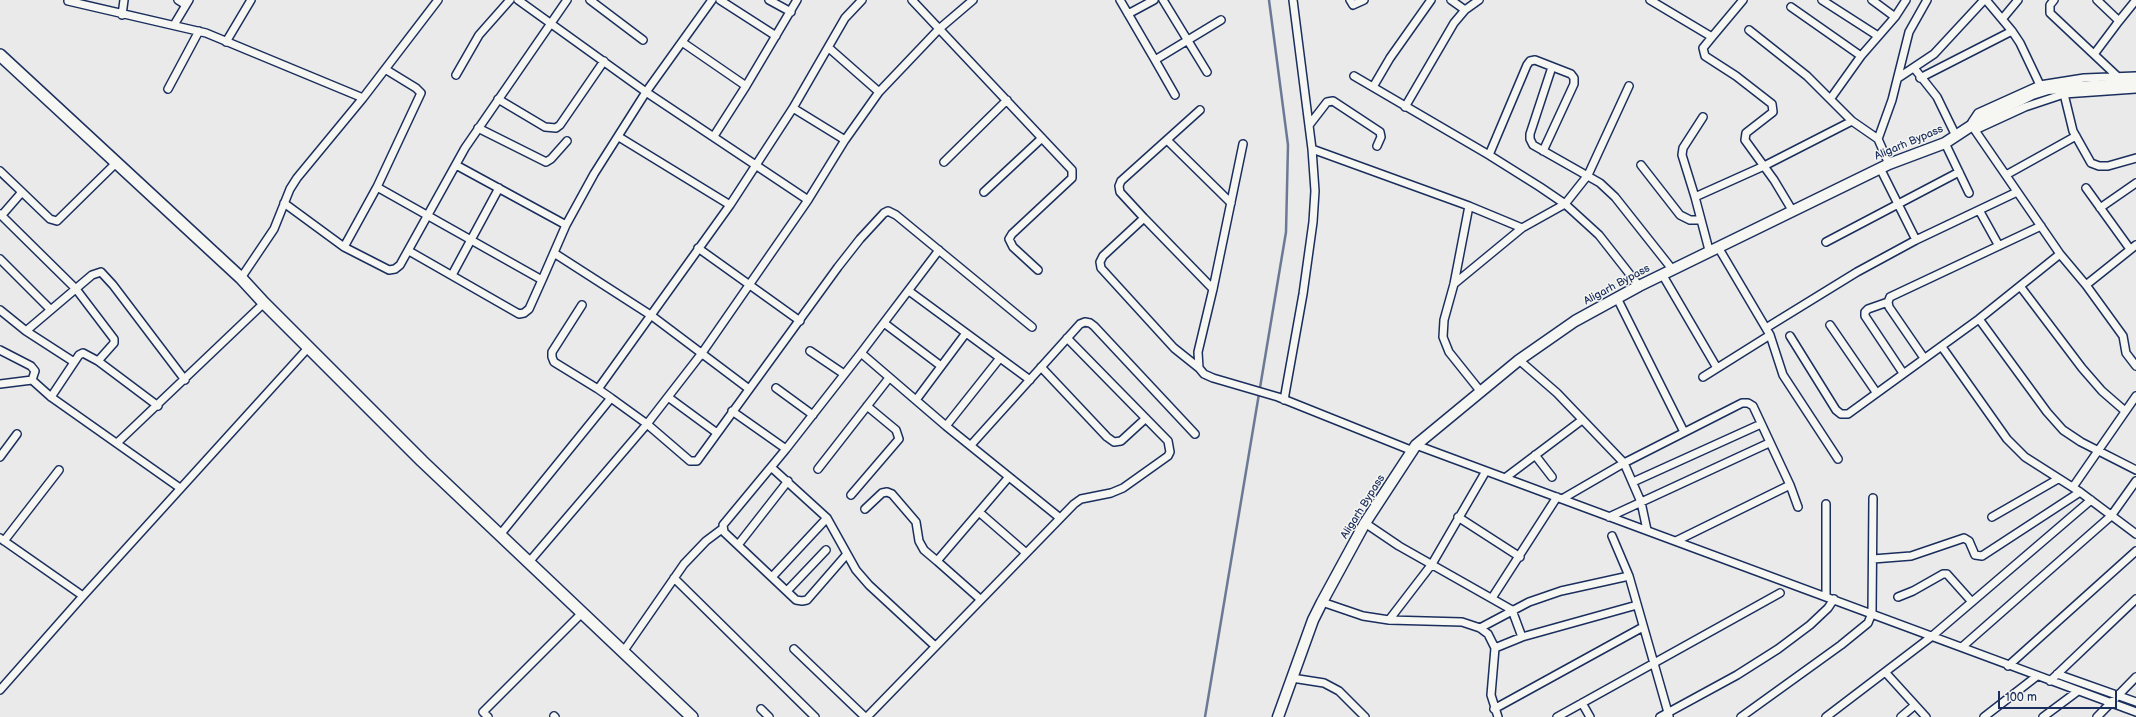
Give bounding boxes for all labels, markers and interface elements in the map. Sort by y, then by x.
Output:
street label: Aligarh Bypass [1873,123,1945,163]
street label: Aligarh Bypass [1582,262,1652,308]
street label: Aligarh Bypass [1338,472,1388,542]
scale bar [2000,683,2119,709]
text: 100 m [2005,690,2037,705]

